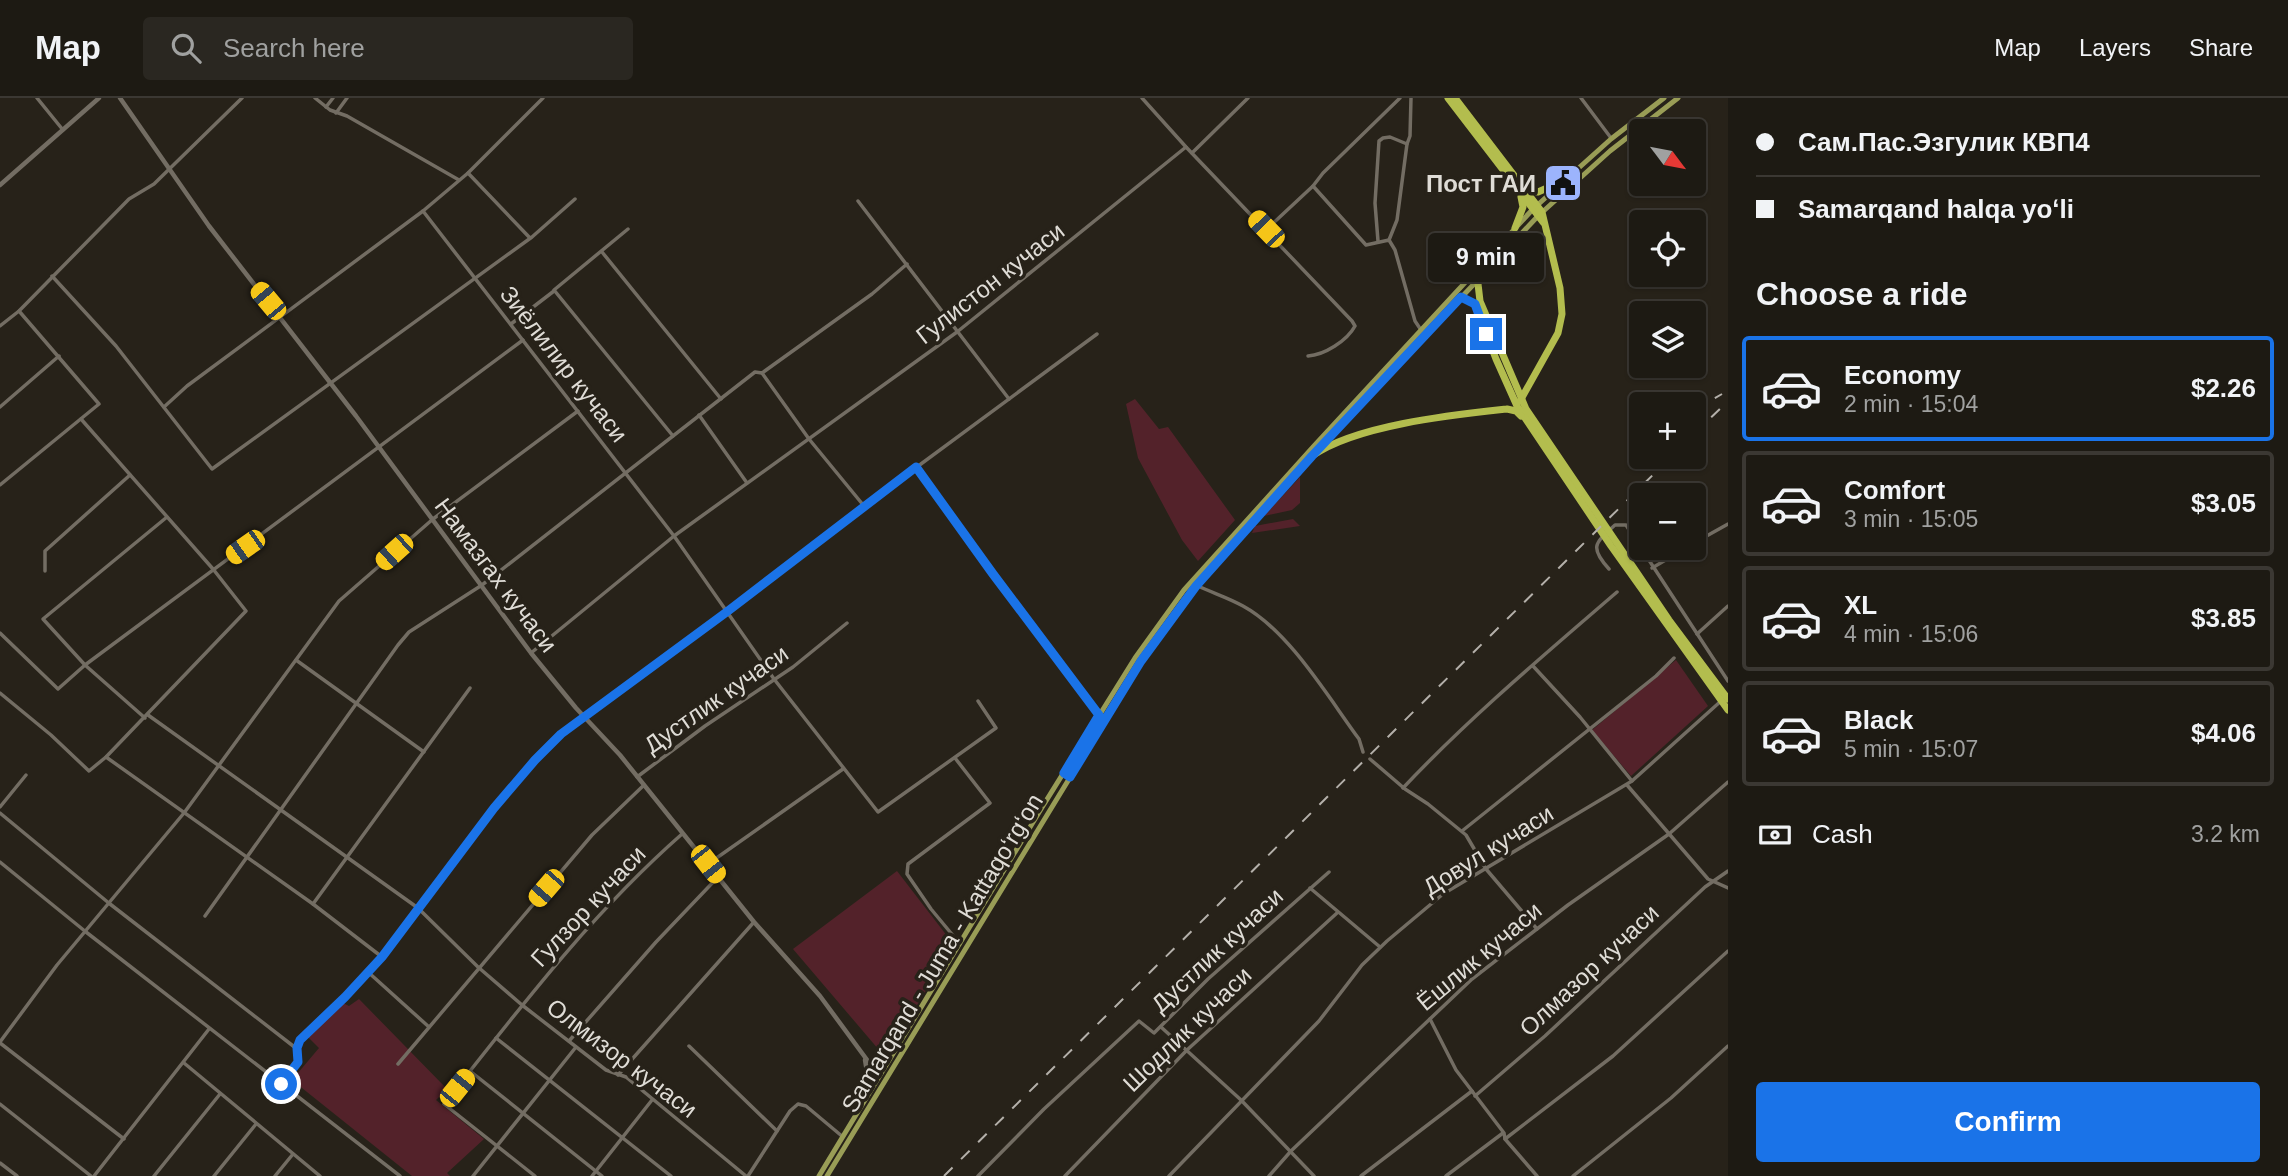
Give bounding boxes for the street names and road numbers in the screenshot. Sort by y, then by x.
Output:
street label: Гулистон кучаси [911,217,1069,349]
street label: Зиёлилир кучаси [495,281,633,447]
street label: Намазгах кучаси [429,493,563,657]
street label: Дустлик кучаси [639,639,793,759]
street label: Samarqand - Juma - Kattaqo‘rg‘on [836,789,1048,1117]
street label: Довул кучаси [1418,799,1558,901]
street label: Гулзор кучаси [525,840,651,972]
street label: Дустлик кучаси [1146,882,1288,1018]
street label: Ёшлик кучаси [1411,896,1547,1016]
street label: Олмазор кучаси [1514,899,1664,1041]
street label: Шодлик кучаси [1117,961,1257,1097]
street label: Олмизор кучаси [542,993,702,1123]

